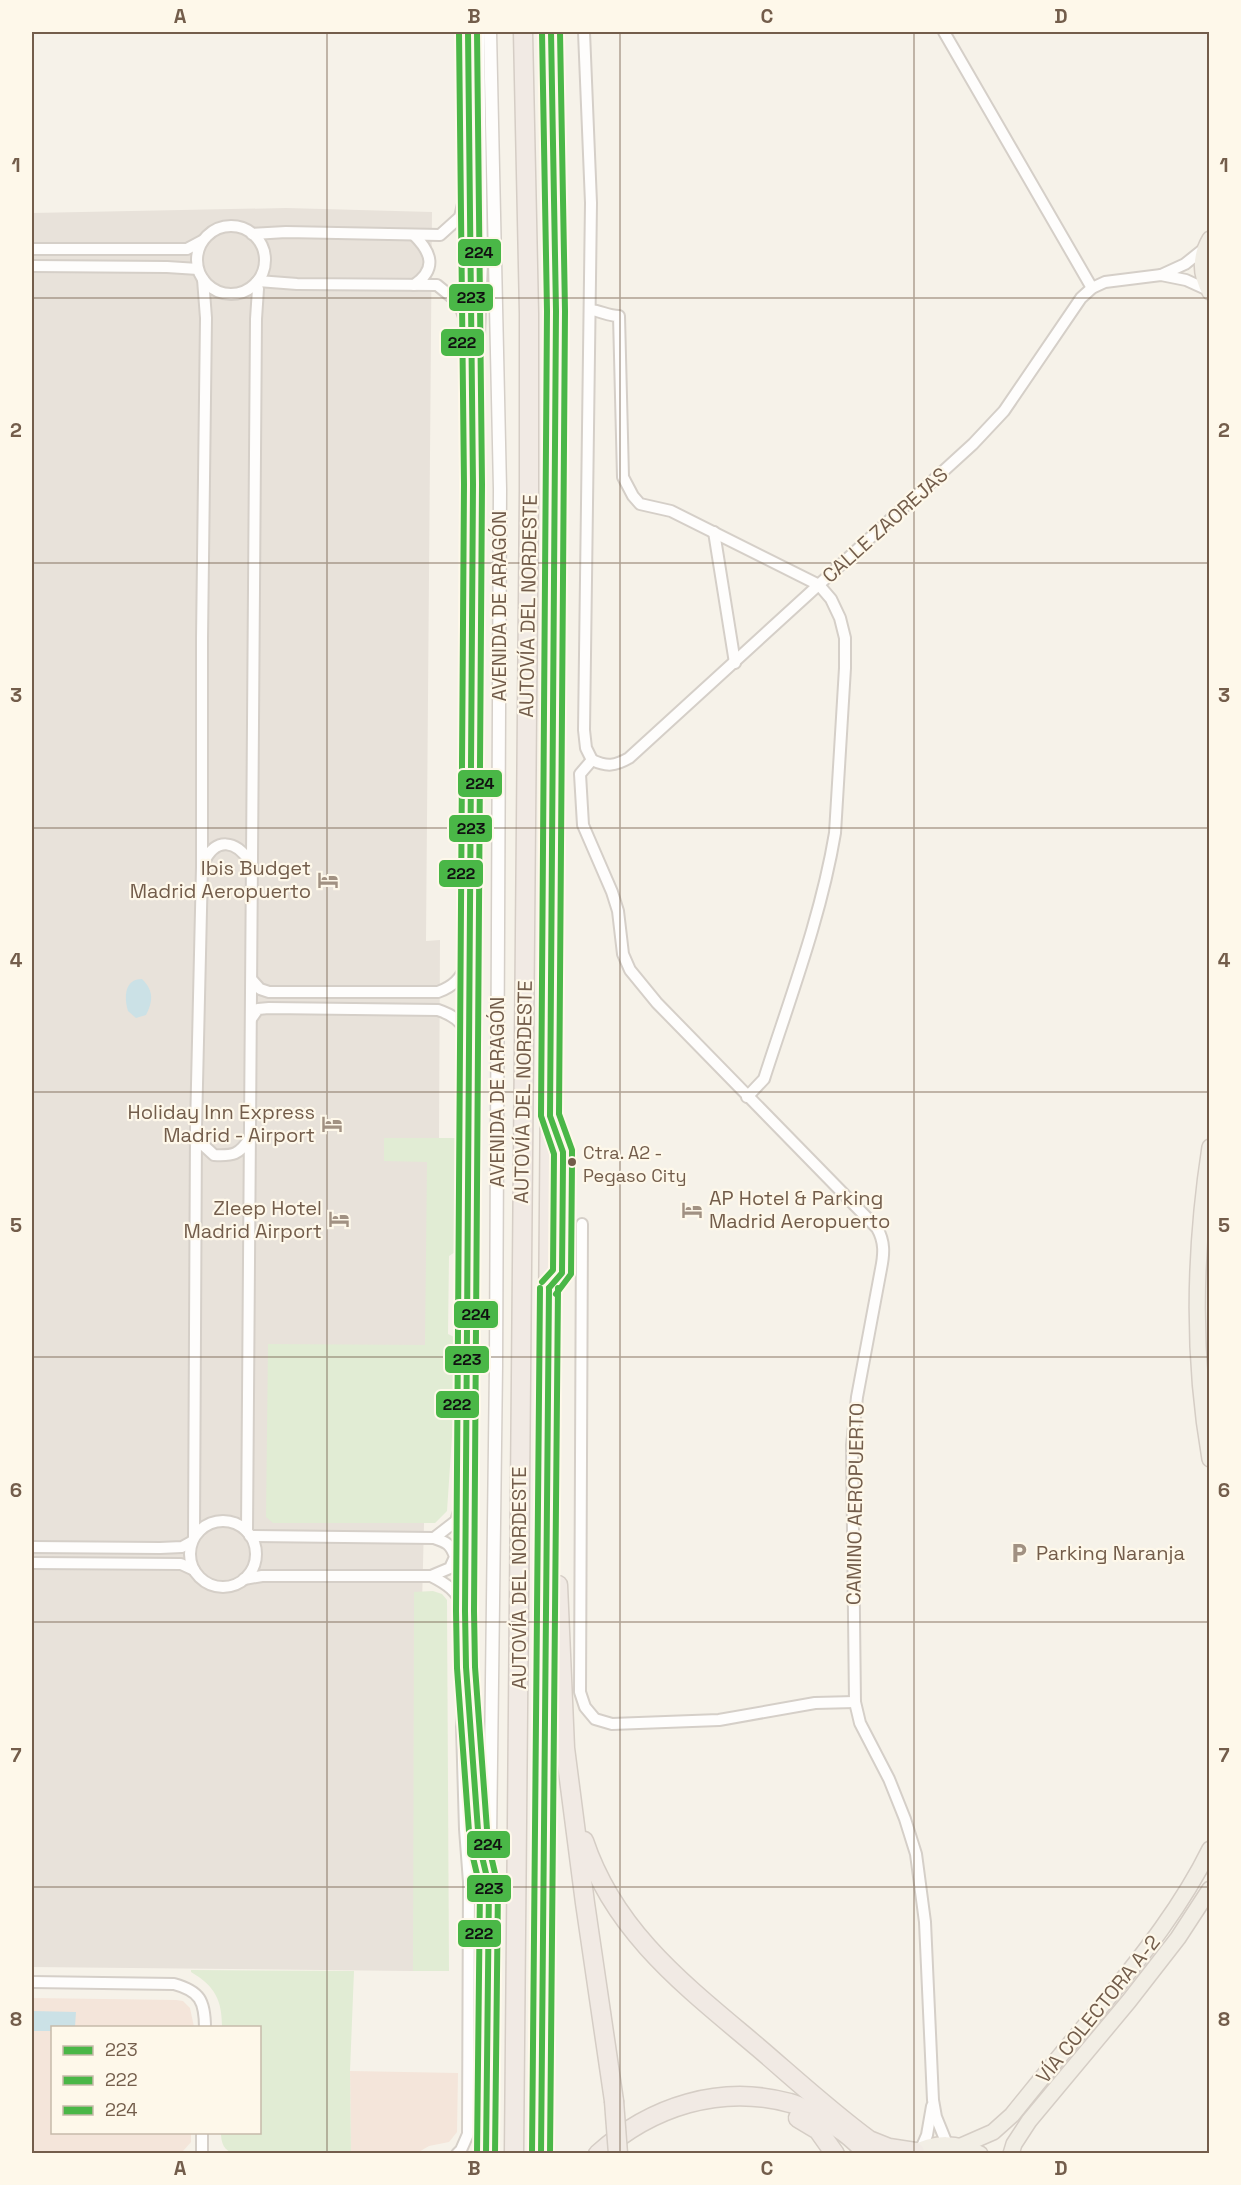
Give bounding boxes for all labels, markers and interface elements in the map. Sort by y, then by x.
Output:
text: A [174,3,187,29]
text: B [467,3,481,29]
text: C [761,3,774,29]
text: D [1054,3,1068,29]
text: 1 [11,152,21,178]
text: 1 [1219,152,1229,178]
line badge: 224 [457,238,502,267]
text: 224 [465,242,493,263]
line badge: 223 [448,283,494,312]
text: 223 [457,287,486,308]
line badge: 222 [440,328,485,357]
text: 222 [448,332,476,353]
text: 2 [10,417,22,443]
text: 2 [1218,417,1230,443]
street label: CALLE ZAOREJAS [817,462,953,588]
street label: AUTOVÍA DEL NORDESTE [513,494,543,718]
street label: AVENIDA DE ARAGÓN [486,511,512,701]
text: 3 [10,682,22,708]
text: 3 [1218,682,1230,708]
line badge: 224 [457,769,503,798]
text: 224 [466,773,494,794]
line badge: 223 [448,814,493,843]
text: 223 [457,818,486,839]
place label: Ibis Budget Madrid Aeropuerto [130,855,311,904]
line badge: 222 [438,859,484,888]
text: 222 [447,863,475,884]
hotel icon: Ibis Budget Madrid Aeropuerto [316,868,340,892]
text: 4 [10,947,23,973]
text: 4 [1218,947,1231,973]
street label: AUTOVÍA DEL NORDESTE [508,980,538,1204]
street label: AVENIDA DE ARAGÓN [484,997,510,1187]
place label: Holiday Inn Express Madrid - Airport [128,1099,315,1148]
hotel icon: Holiday Inn Express Madrid - Airport [320,1112,344,1136]
place label: Ctra. A2 - Pegaso City [583,1141,687,1187]
marker: Ctra. A2 - Pegaso City [566,1156,578,1168]
place label: AP Hotel & Parking Madrid Aeropuerto [709,1185,890,1234]
place label: Zleep Hotel Madrid Airport [183,1195,322,1244]
hotel icon: AP Hotel & Parking Madrid Aeropuerto [680,1198,704,1222]
hotel icon: Zleep Hotel Madrid Airport [327,1207,351,1231]
text: 5 [10,1212,22,1238]
text: 5 [1218,1212,1230,1238]
line badge: 224 [453,1300,499,1329]
text: 224 [462,1304,490,1325]
line badge: 223 [444,1345,490,1374]
text: 223 [453,1349,482,1370]
line badge: 222 [435,1390,480,1419]
text: 222 [443,1394,471,1415]
street label: CAMINO AEROPUERTO [840,1403,870,1605]
street label: AUTOVÍA DEL NORDESTE [506,1466,532,1690]
text: 6 [10,1477,22,1503]
text: 6 [1218,1477,1230,1503]
place label: Parking Naranja [1036,1540,1185,1566]
parking icon: Parking Naranja [1007,1541,1031,1565]
text: 7 [10,1742,22,1768]
text: 7 [1218,1742,1230,1768]
line badge: 224 [466,1830,511,1859]
text: 224 [474,1834,502,1855]
line badge: 223 [466,1874,512,1903]
text: 223 [475,1878,504,1899]
line badge: 222 [457,1919,502,1948]
text: 222 [465,1923,493,1944]
street label: VÍA COLECTORA A-2 [1030,1930,1166,2088]
text: 8 [10,2006,22,2032]
text: 8 [1218,2006,1230,2032]
legend [51,2026,261,2134]
text: 223 [105,2038,138,2061]
text: 222 [105,2068,138,2091]
text: 224 [105,2098,137,2121]
text: A [174,2155,187,2181]
text: B [467,2155,481,2181]
text: C [761,2155,774,2181]
text: D [1054,2155,1068,2181]

